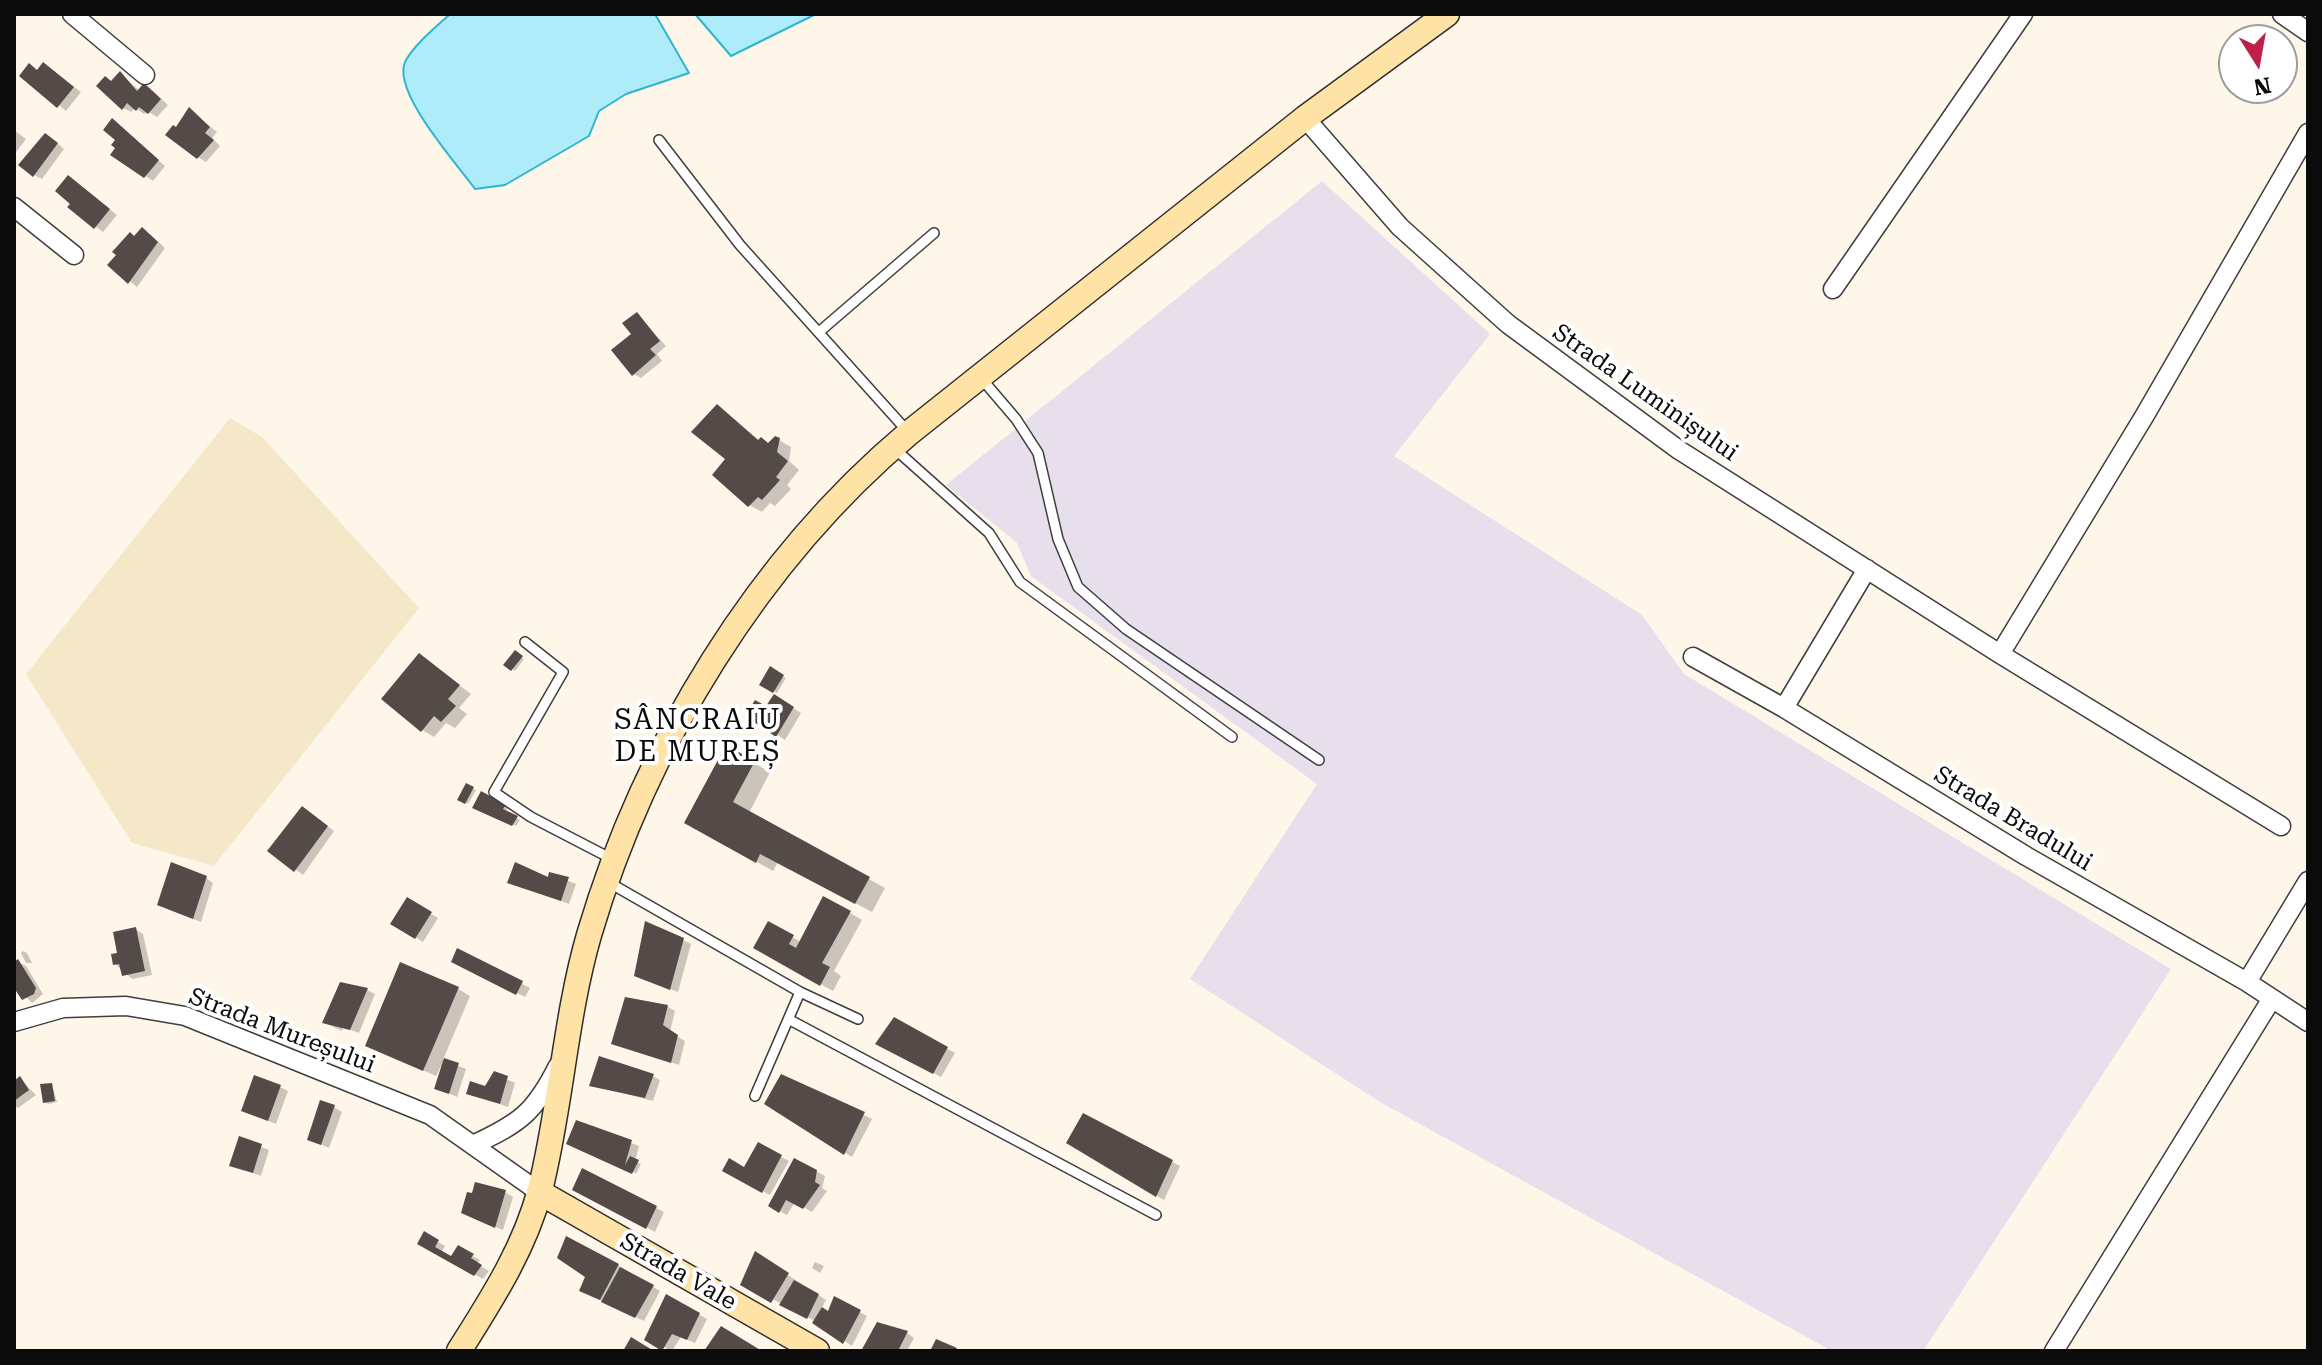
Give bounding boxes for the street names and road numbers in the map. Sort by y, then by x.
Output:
street label: Strada Luminișului [1547,318,1743,468]
street label: Strada Bradului [1929,760,2097,878]
street label: Strada Mureșului [185,982,379,1080]
street label: Strada Vale [615,1227,741,1317]

